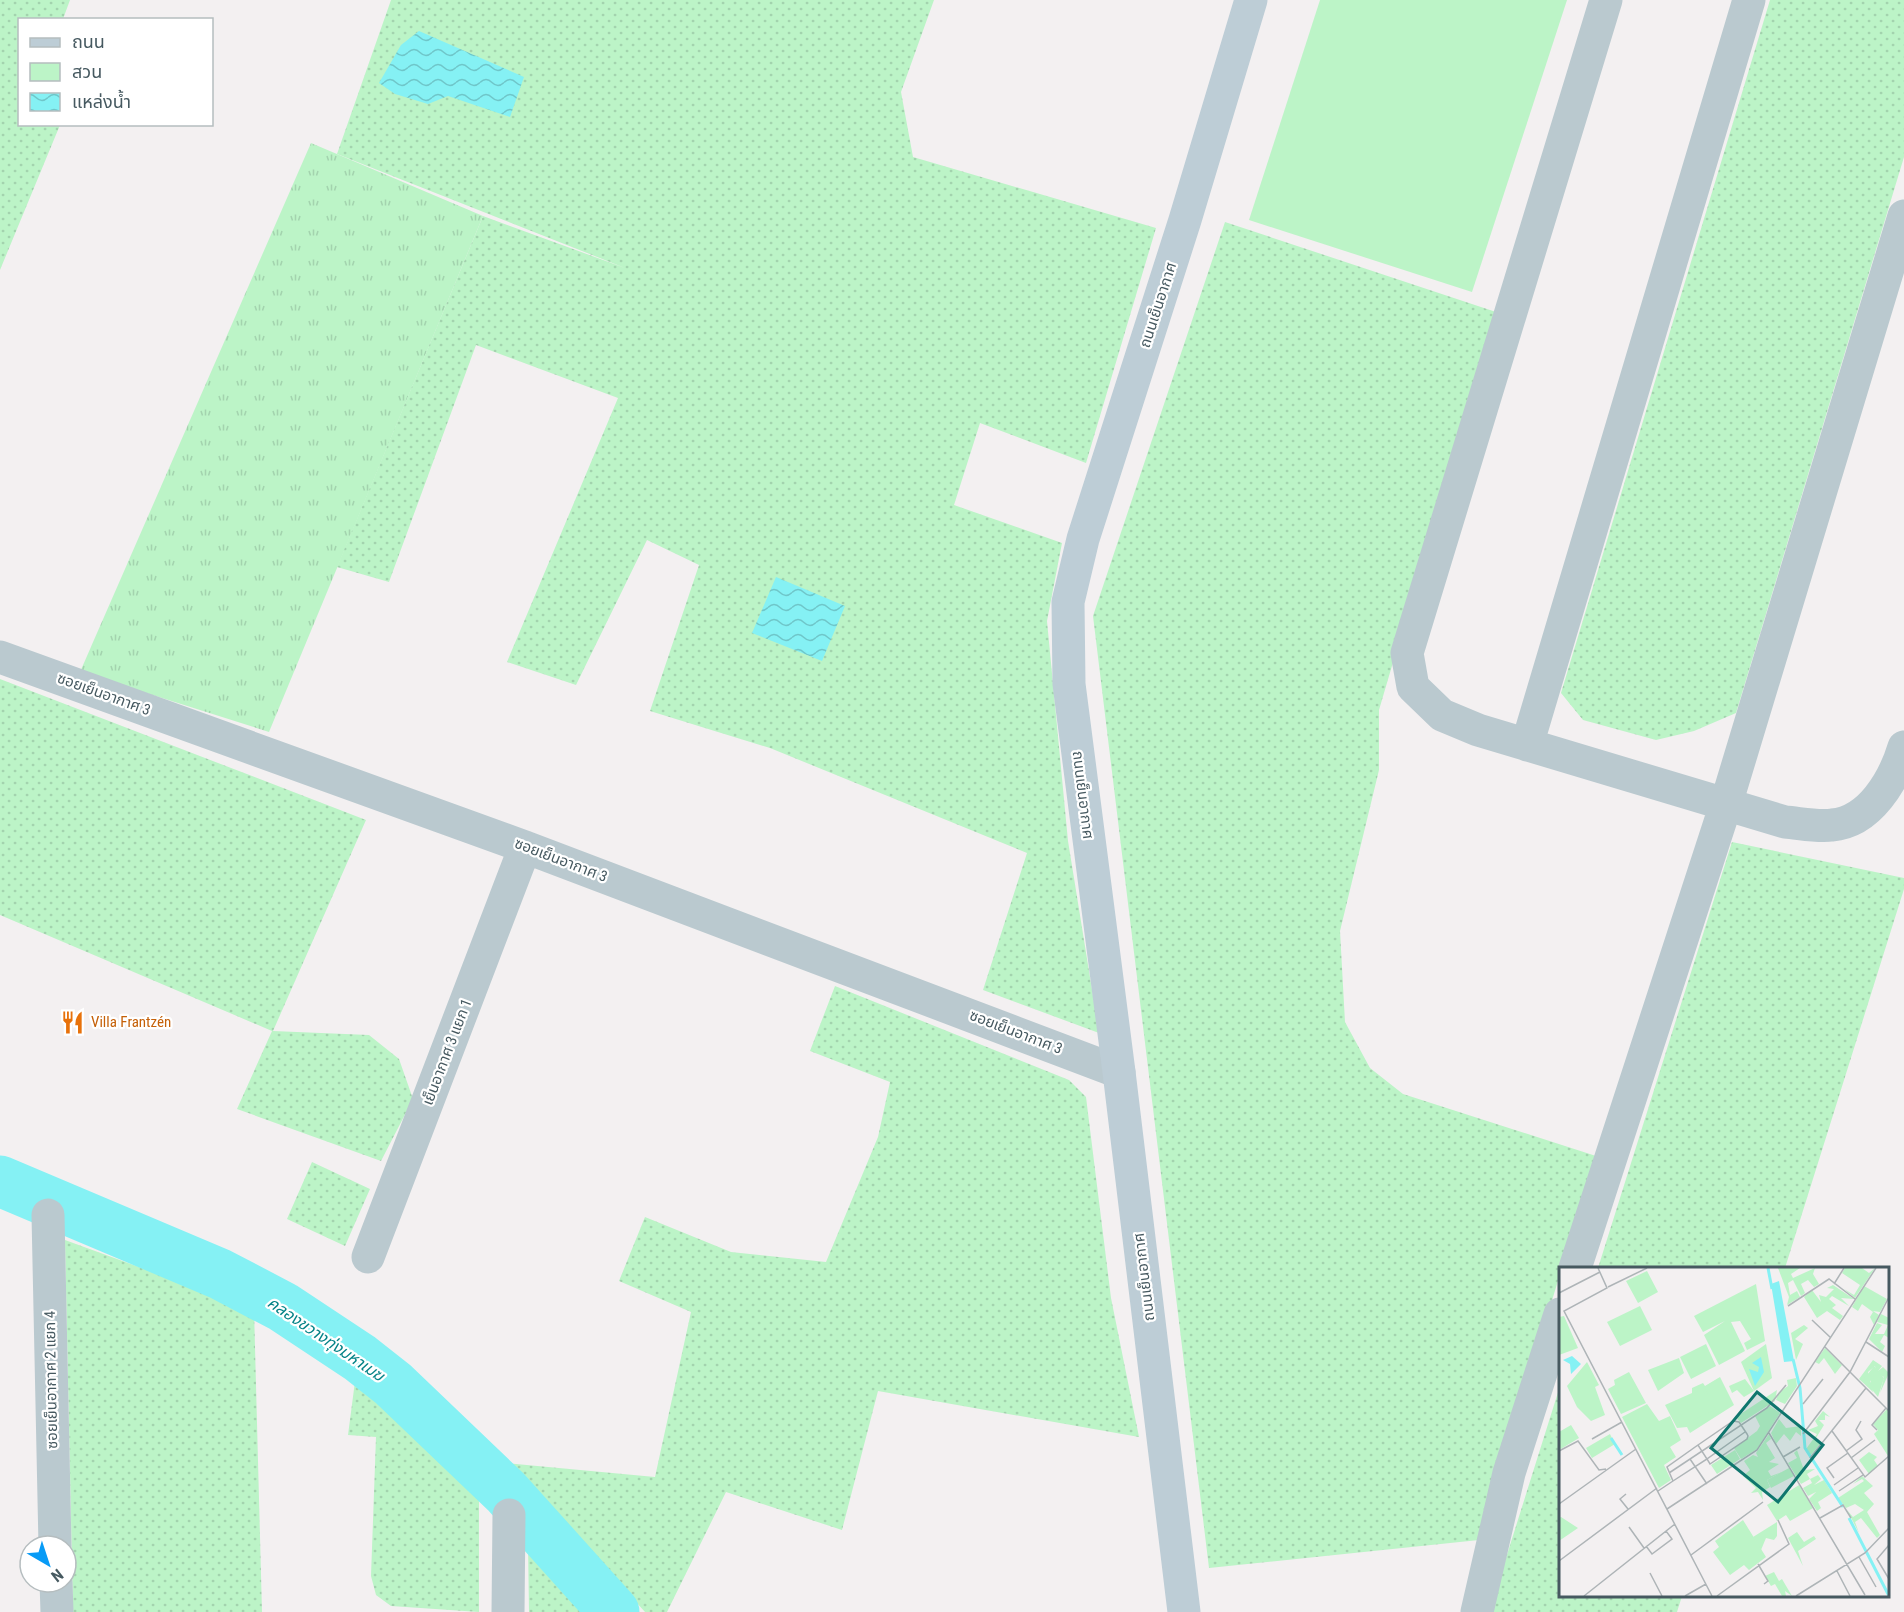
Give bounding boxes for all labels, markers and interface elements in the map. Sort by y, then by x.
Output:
legend [18,18,213,126]
text: ถนน [72,31,105,52]
text: สวน [72,61,102,82]
text: แหล่งน้ำ [72,89,131,112]
street label: ถนนเย็นอากาศ [1136,260,1180,350]
street label: ซอยเย็นอากาศ 3 [55,669,153,719]
street label: ถนนเย็นอากาศ [1069,750,1097,840]
street label: ซอยเย็นอากาศ 3 [512,834,610,886]
street label: เย็นอากาศ 3 แยก 1 [418,996,476,1108]
street label: ซอยเย็นอากาศ 3 [967,1006,1065,1058]
restaurant icon: Villa Frantzén [60,1009,86,1035]
place label: Villa Frantzén [91,1013,171,1031]
street label: ถนนเย็นอากาศ [1130,1232,1158,1322]
inset map [1559,1267,1889,1597]
water label: คลองขวางทุ่งมหาเมฆ [264,1293,389,1387]
street label: ซอยเย็นอากาศ 2 แยก 4 [41,1311,61,1449]
north arrow [18,1534,78,1594]
text: N [47,1565,67,1586]

